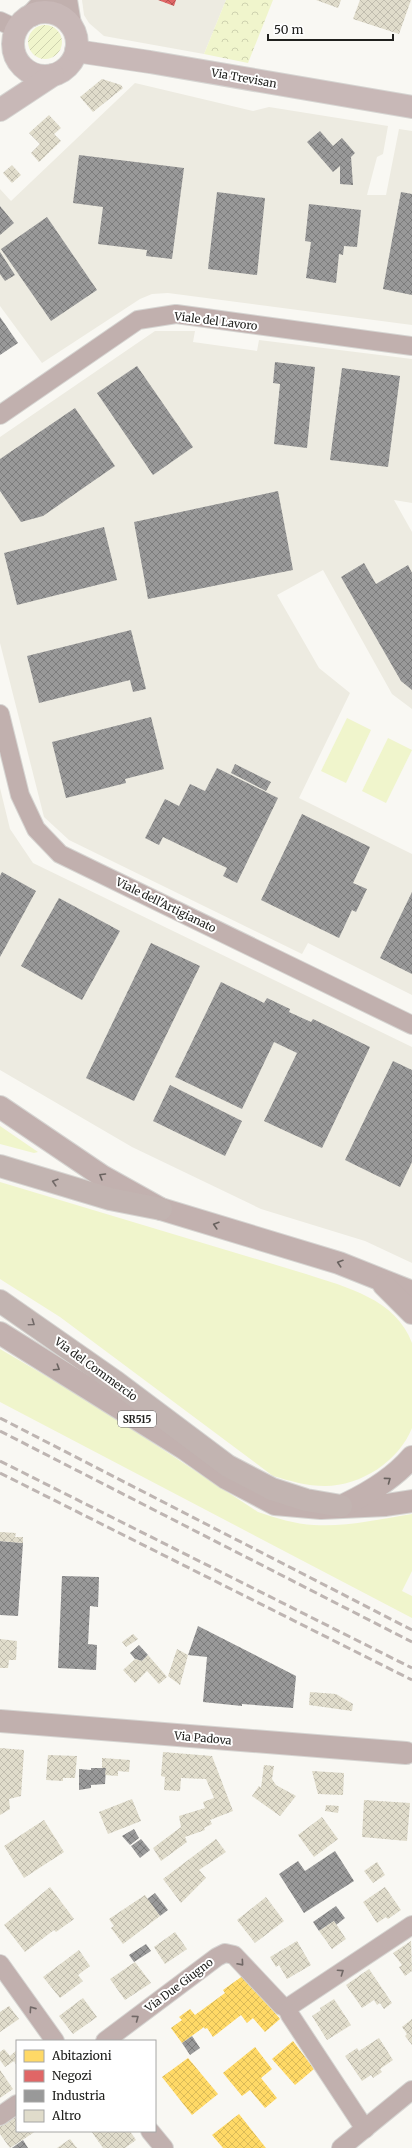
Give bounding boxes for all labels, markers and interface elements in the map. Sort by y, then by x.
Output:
scale bar [268,16,393,42]
text: 50 m [274,22,303,37]
street label: Via Trevisan [209,65,278,91]
street label: Viale del Lavoro [173,309,259,333]
street label: Viale dell'Artigianato [113,874,219,936]
one-way arrow [99,1174,106,1181]
one-way arrow [52,1178,59,1187]
one-way arrow [212,1221,219,1230]
one-way arrow [337,1260,344,1268]
one-way arrow [28,1318,35,1325]
street label: Via del Commercio [51,1334,141,1404]
one-way arrow [53,1363,60,1370]
road number: SR515 [118,1411,156,1427]
one-way arrow [383,1478,390,1485]
street label: Via Padova [173,1728,232,1747]
street label: Via Due Giugno [141,1955,216,2016]
one-way arrow [236,1958,243,1966]
one-way arrow [337,1969,344,1977]
one-way arrow [30,2007,37,2014]
one-way arrow [131,2015,138,2022]
legend [16,2040,156,2132]
text: Abitazioni [51,2048,112,2063]
text: Negozi [52,2068,92,2083]
text: Industria [52,2088,106,2103]
text: Altro [51,2108,81,2123]

